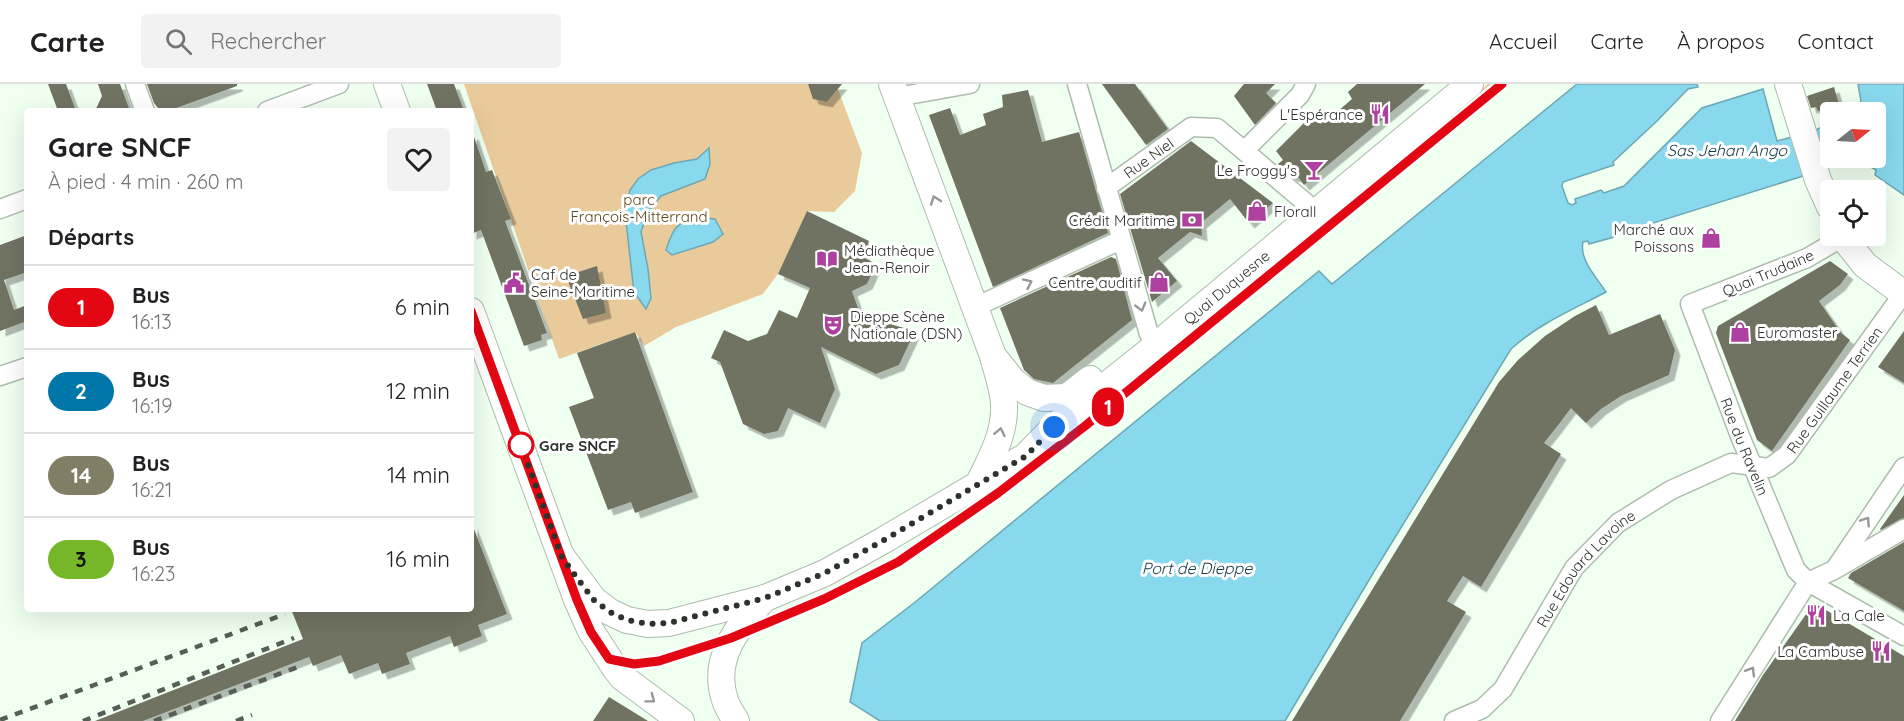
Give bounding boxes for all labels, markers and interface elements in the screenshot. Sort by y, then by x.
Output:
search box [141,14,561,68]
text: Carte [30,24,105,59]
icon: search [162,25,195,58]
text: Rechercher [210,27,326,55]
text: Accueil [1489,28,1558,54]
text: Carte [1591,28,1644,54]
text: À propos [1677,28,1765,54]
text: Contact [1798,28,1874,54]
restaurant icon: L'Espérance [1368,102,1392,126]
north arrow [1820,102,1886,168]
map controls [1820,102,1886,246]
place label: L'Espérance [1279,105,1363,124]
button: heart [387,128,450,191]
text: Gare SNCF [48,129,192,164]
street label: Rue Niel [1120,133,1177,182]
water label: Sas Jehan Ango [1667,140,1788,160]
bar icon: Le Froggy's [1302,158,1326,182]
place label: Le Froggy's [1216,161,1297,180]
text: À pied · 4 min · 260 m [48,169,243,194]
button: locate [1820,180,1886,246]
park label: parc François-Mitterrand [570,190,708,226]
one-way arrow [930,195,943,206]
shop icon: Florall [1245,199,1269,223]
place label: Florall [1274,202,1316,221]
bank icon: Crédit Maritime [1180,208,1204,232]
place label: Crédit Maritime [1069,211,1175,230]
place label: Marché aux Poissons [1613,220,1694,256]
text: Départs [48,223,134,251]
shop icon: Marché aux Poissons [1699,226,1723,250]
place label: Médiathèque Jean-Renoir [844,241,934,277]
street label: Quai Trudaine [1719,245,1817,301]
street label: Quai Duquesne [1179,246,1273,328]
library icon: Médiathèque Jean-Renoir [815,247,839,271]
place label: Caf de Seine-Maritime [531,265,635,301]
shop icon: Centre auditif [1147,270,1171,294]
public building icon: Caf de Seine-Maritime [502,271,526,295]
place label: Centre auditif [1048,273,1143,292]
one-way arrow [1022,278,1033,290]
text: Bus [132,281,170,309]
text: 6 min [395,293,450,321]
text: 1 [77,294,85,320]
one-way arrow [1134,301,1146,312]
place label: Dieppe Scène Nationale (DSN) [850,307,962,343]
text: 16:13 [132,309,172,334]
theatre icon: Dieppe Scène Nationale (DSN) [821,313,845,337]
shop icon: Euromaster [1728,320,1752,344]
place label: Euromaster [1757,323,1838,342]
street label: Rue Guillaume Terrien [1782,323,1886,457]
text: Bus [132,365,170,393]
text: 12 min [386,377,450,405]
text: 2 [75,378,87,404]
line badge: 1 [1088,388,1128,426]
text: 16:19 [132,393,172,418]
text: 1 [1104,394,1112,420]
street label: Rue du Ravelin [1717,395,1773,498]
your location [1039,412,1069,442]
one-way arrow [993,427,1006,437]
marker: Gare SNCF [508,432,534,458]
place label: Gare SNCF [539,436,616,455]
text: Bus [132,449,170,477]
text: 14 min [387,461,450,489]
text: 14 [71,462,91,488]
text: 16:21 [132,477,172,502]
street label: Rue Edouard Lavoine [1532,505,1639,630]
one-way arrow [1859,517,1870,528]
text: Bus [132,533,170,561]
text: 16 min [387,545,450,573]
text: 3 [75,546,87,572]
water label: Port de Dieppe [1142,558,1253,578]
text: 16:23 [132,561,175,586]
restaurant icon: La Cale [1804,603,1828,627]
place label: La Cale [1833,606,1885,625]
restaurant icon: La Cambuse [1869,639,1893,663]
place label: La Cambuse [1777,642,1864,661]
one-way arrow [1743,667,1755,677]
one-way arrow [645,692,656,703]

